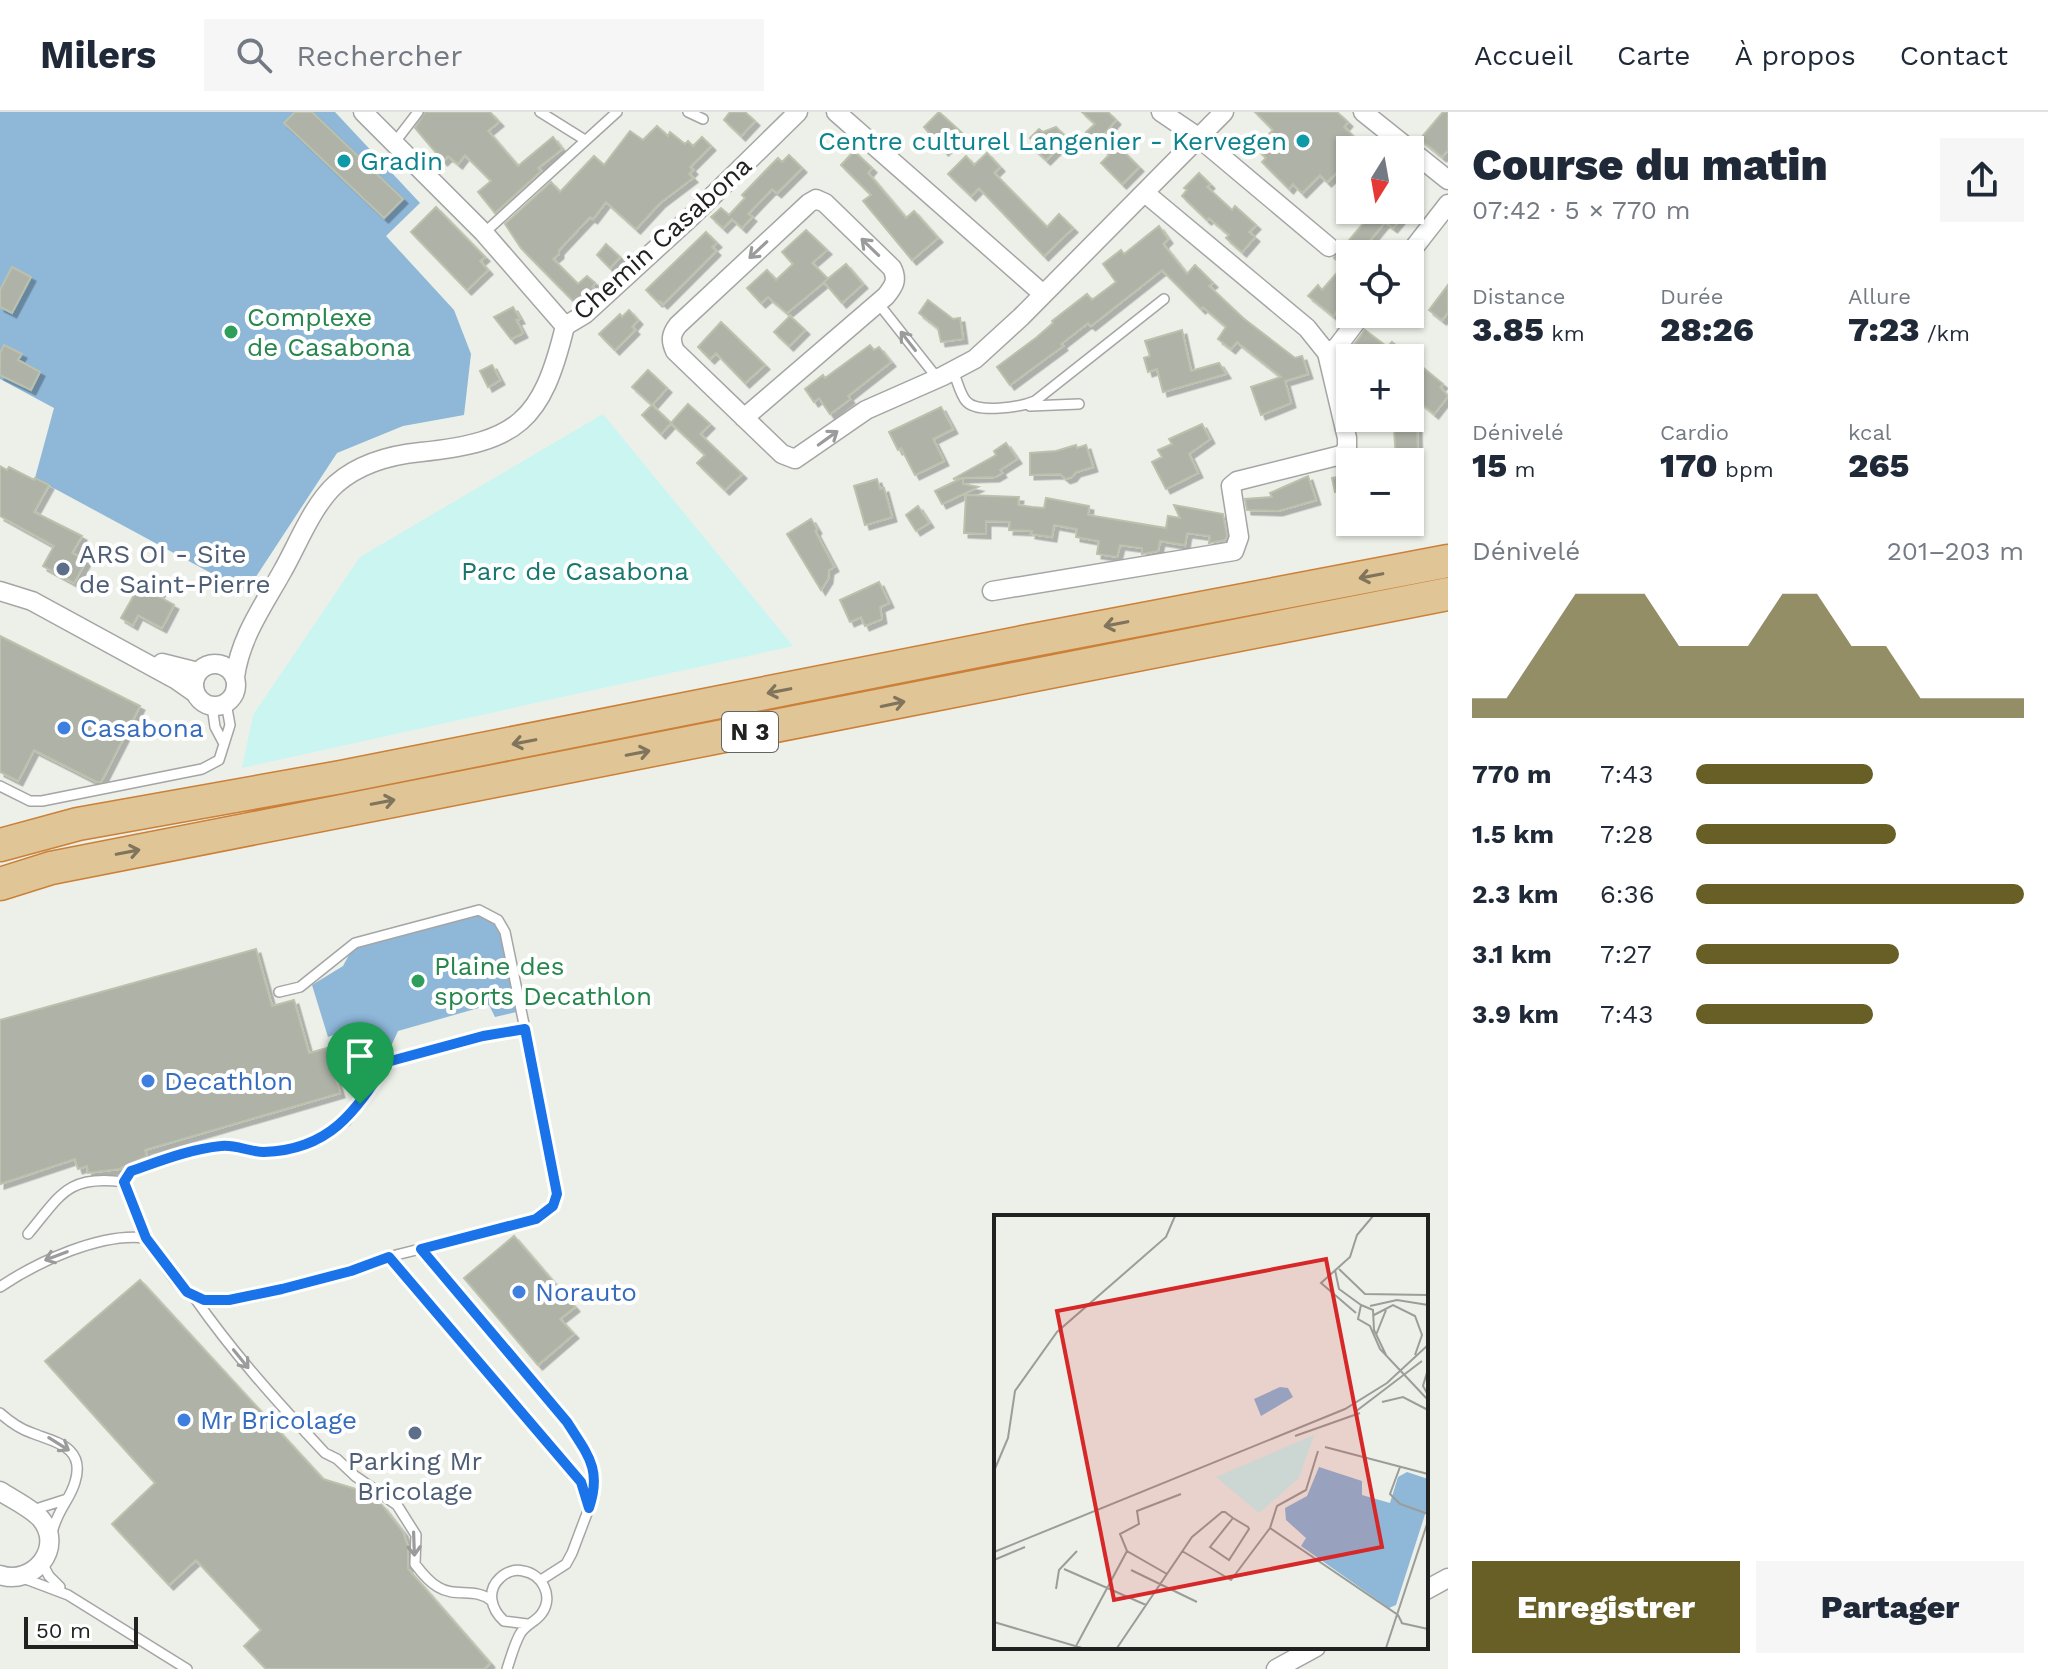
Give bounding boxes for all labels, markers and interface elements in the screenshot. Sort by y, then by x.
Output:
search box [204,19,764,91]
text: Milers [40,33,156,77]
icon: search [232,33,276,77]
text: Rechercher [296,38,462,73]
text: Accueil [1474,39,1573,72]
text: Carte [1617,39,1691,72]
text: À propos [1735,39,1856,72]
text: Contact [1900,39,2008,72]
place label: Centre culturel Langenier - Kervegen [818,126,1287,156]
marker: Centre culturel Langenier - Kervegen [1294,132,1312,150]
north arrow [1336,136,1424,224]
map controls [1336,136,1424,536]
button: share [1940,138,2024,222]
text: Course du matin [1472,139,1828,191]
place label: Gradin [360,146,443,176]
street label: Chemin Casabona [567,150,757,326]
marker: Gradin [335,152,353,170]
text: 07:42 · 5 × 770 m [1472,195,1691,225]
one-way arrow [860,238,880,257]
button: locate [1336,240,1424,328]
one-way arrow [748,241,768,259]
text: Distance [1472,284,1566,309]
text: Durée [1660,284,1723,309]
text: Allure [1848,284,1911,309]
place label: Complexe de Casabona [247,302,411,362]
text: 3.85 [1472,309,1544,349]
text: 28:26 [1660,309,1754,349]
text: 7:23 [1848,309,1920,349]
text: km [1544,321,1585,346]
text: /km [1920,321,1970,346]
marker: Complexe de Casabona [222,323,240,341]
one-way arrow [899,331,917,352]
button: + [1336,344,1424,432]
text: Dénivelé [1472,420,1564,445]
text: Cardio [1660,420,1729,445]
text: kcal [1848,420,1892,445]
one-way arrow [817,430,838,447]
text: 15 [1472,445,1507,485]
text: 170 [1660,445,1718,485]
text: 265 [1848,445,1909,485]
button: − [1336,448,1424,536]
text: m [1507,457,1535,482]
text: bpm [1718,457,1774,482]
text: Dénivelé [1472,536,1580,566]
text: 201–203 m [1887,536,2024,566]
place label: ARS OI - Site de Saint-Pierre [79,539,271,599]
park label: Parc de Casabona [461,556,689,586]
marker: ARS OI - Site de Saint-Pierre [54,560,72,578]
one-way arrow [1359,569,1385,584]
one-way arrow [1104,617,1129,632]
one-way arrow [766,684,792,699]
one-way arrow [880,696,906,711]
road number: N 3 [722,712,778,752]
place label: Casabona [80,713,204,743]
marker: Casabona [55,719,73,737]
one-way arrow [511,735,537,750]
one-way arrow [625,745,650,760]
text: 770 m [1472,759,1552,789]
text: 7:43 [1600,759,1653,789]
one-way arrow [369,794,395,809]
text: 1.5 km [1472,819,1554,849]
text: 7:28 [1600,819,1653,849]
one-way arrow [114,844,140,859]
text: 2.3 km [1472,879,1559,909]
text: 6:36 [1600,879,1654,909]
text: 3.1 km [1472,939,1552,969]
text: 7:27 [1600,939,1652,969]
place label: Plaine des sports Decathlon [434,951,652,1011]
marker: Plaine des sports Decathlon [409,972,427,990]
text: 3.9 km [1472,999,1559,1029]
text: 7:43 [1600,999,1653,1029]
pin [326,1022,394,1104]
icon: arrive [338,1034,382,1078]
place label: Decathlon [164,1066,293,1096]
marker: Decathlon [139,1072,157,1090]
inset map [994,1215,1428,1649]
one-way arrow [44,1250,69,1264]
place label: Norauto [535,1277,637,1307]
marker: Norauto [510,1283,528,1301]
one-way arrow [232,1349,250,1369]
place label: Mr Bricolage [200,1405,357,1435]
marker: Mr Bricolage [175,1411,193,1429]
marker: Parking Mr Bricolage [406,1424,424,1442]
one-way arrow [47,1436,70,1452]
place label: Parking Mr Bricolage [348,1446,482,1506]
one-way arrow [407,1530,422,1557]
button: Enregistrer [1472,1561,1740,1653]
button: Partager [1756,1561,2024,1653]
scale bar [24,1613,138,1649]
text: 50 m [36,1618,91,1643]

